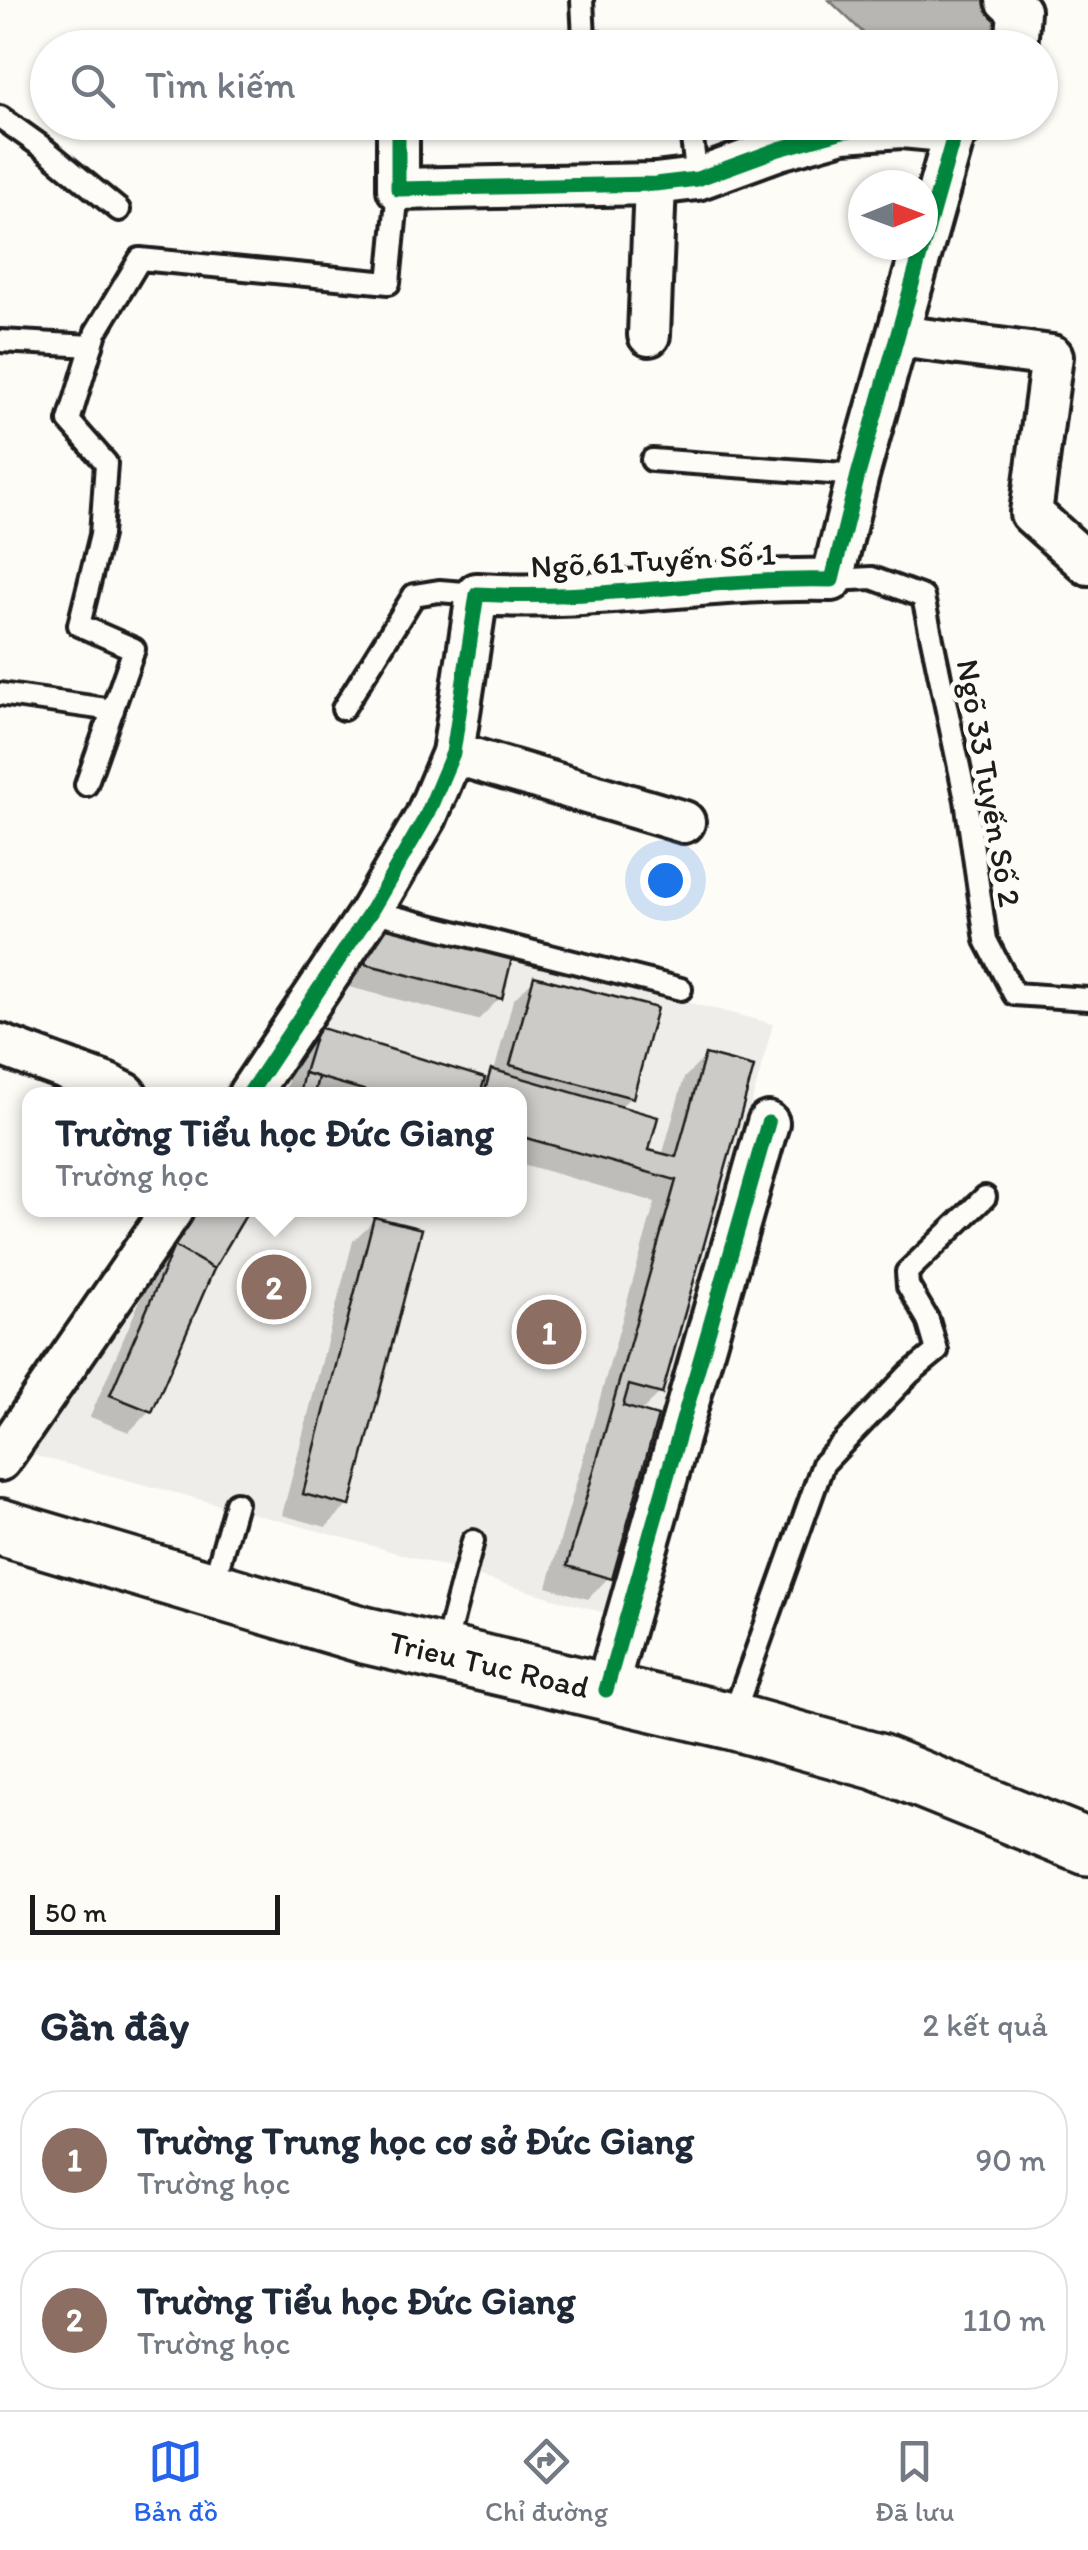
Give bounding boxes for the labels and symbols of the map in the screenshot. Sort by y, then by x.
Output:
north arrow [848,170,938,260]
street label: Ngõ 61 Tuyến Số 1 [529,535,777,585]
street label: Ngõ 33 Tuyến Số 2 [949,656,1030,910]
your location [640,855,691,906]
pin: 2 [242,1250,306,1324]
pin: 1 [516,1294,582,1370]
street label: Trieu Tuc Road [385,1622,593,1706]
scale bar [30,1890,280,1934]

